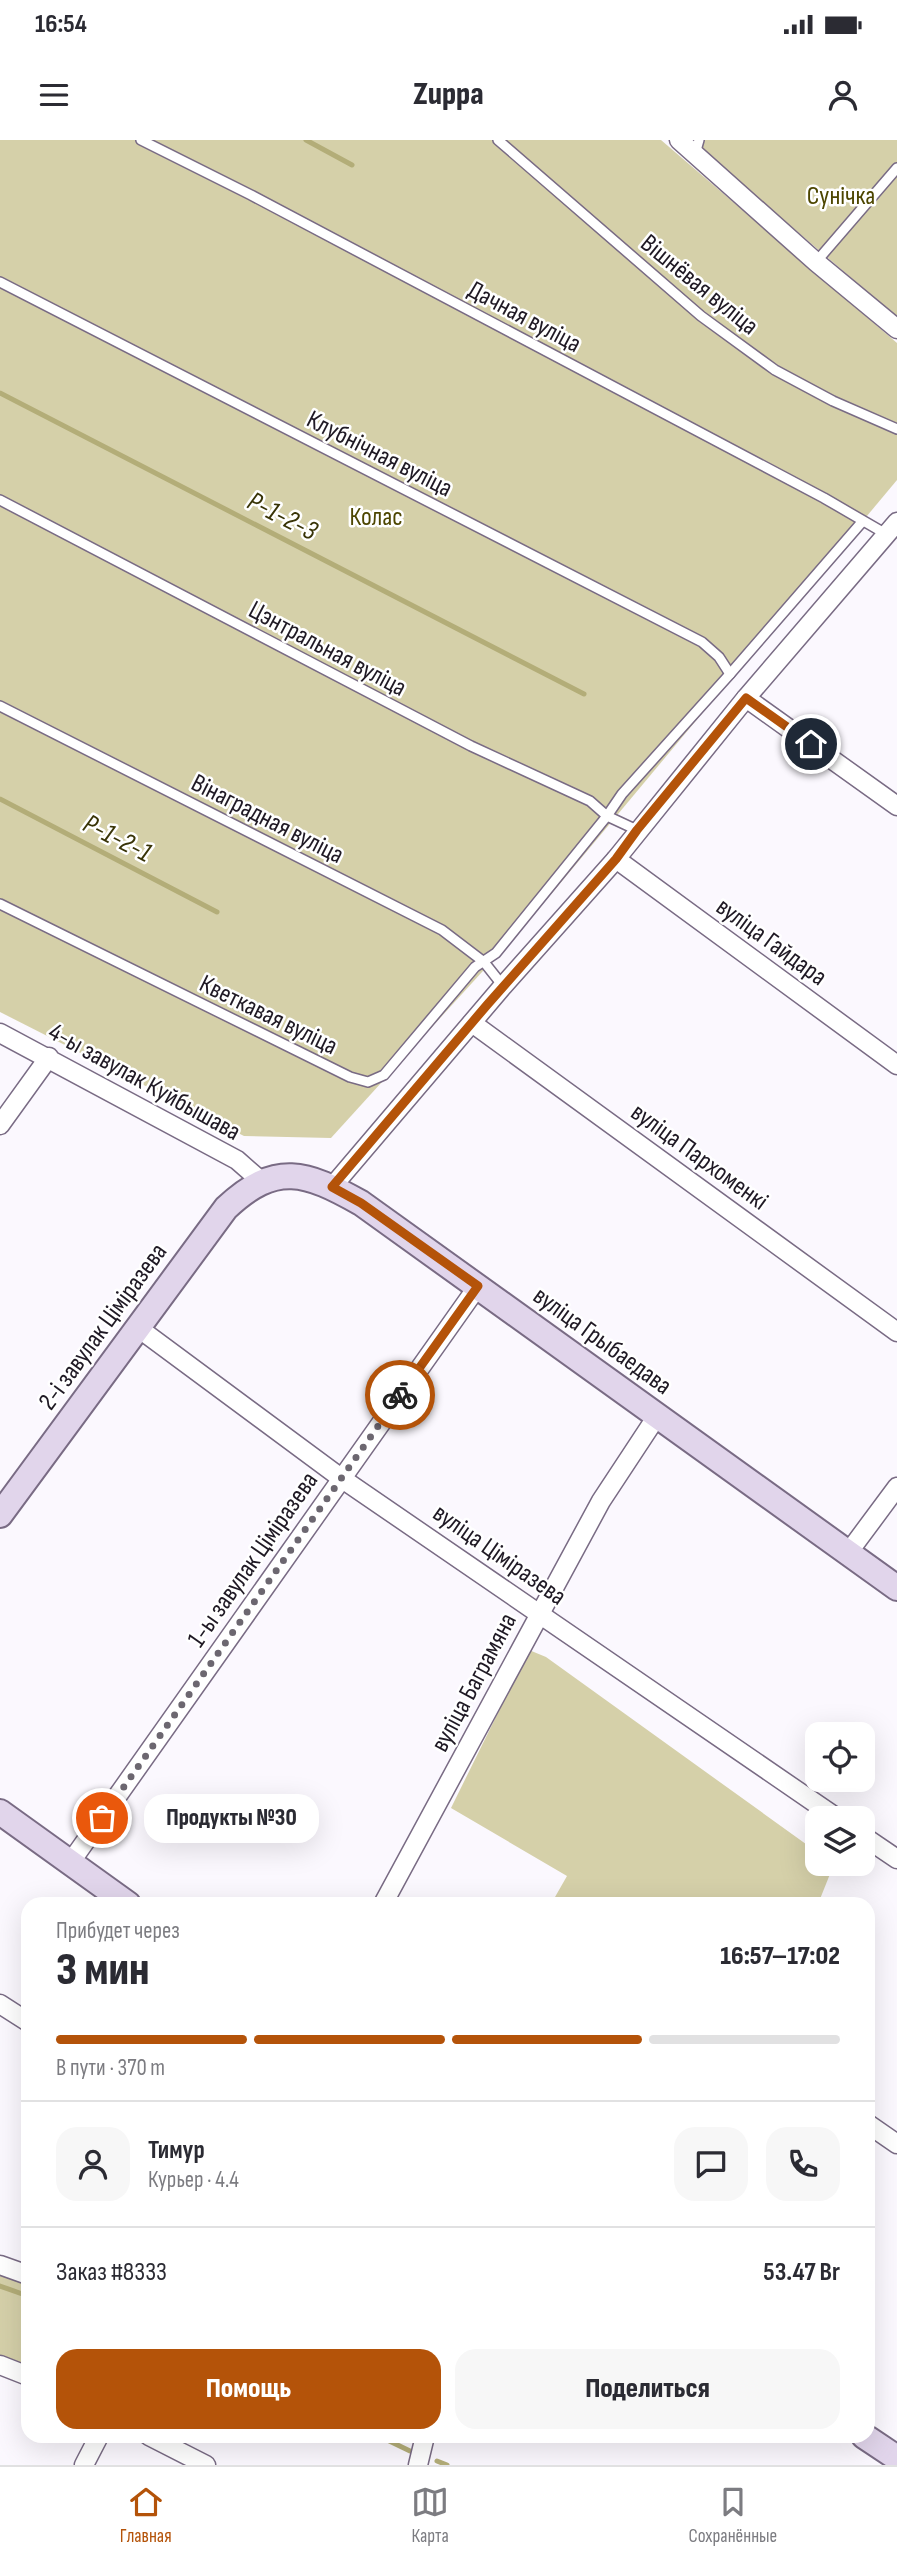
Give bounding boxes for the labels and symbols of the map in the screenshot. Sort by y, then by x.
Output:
park label: Сунічка [807,181,875,212]
street label: Вішнёвая вуліца [634,228,764,342]
street label: Дачная вуліца [463,275,586,360]
street label: Клубнічная вуліца [301,404,457,504]
water label: P-1-2-3 [242,485,323,548]
park label: Колас [349,502,403,533]
street label: Цэнтральная вуліца [243,595,411,704]
pin [781,714,841,774]
street label: Вінаградная вуліца [186,768,349,871]
water label: P-1-2-1 [78,807,157,869]
street label: вуліца Гайдара [710,892,833,993]
street label: Кветкавая вуліца [194,969,342,1062]
street label: 4-ы завулак Куйбышава [43,1017,246,1148]
street label: вуліца Пархоменкі [625,1097,774,1217]
street label: 2-і завулак Ціміразева [32,1238,174,1416]
street label: вуліца Грыбаедава [527,1281,677,1402]
courier [365,1360,435,1430]
street label: 1-ы завулак Ціміразева [181,1466,325,1653]
street label: вуліца Ціміразева [427,1498,572,1612]
street label: вуліца Баграмяна [425,1608,524,1757]
pin [72,1788,132,1848]
callout: Продукты №30 [144,1794,319,1842]

